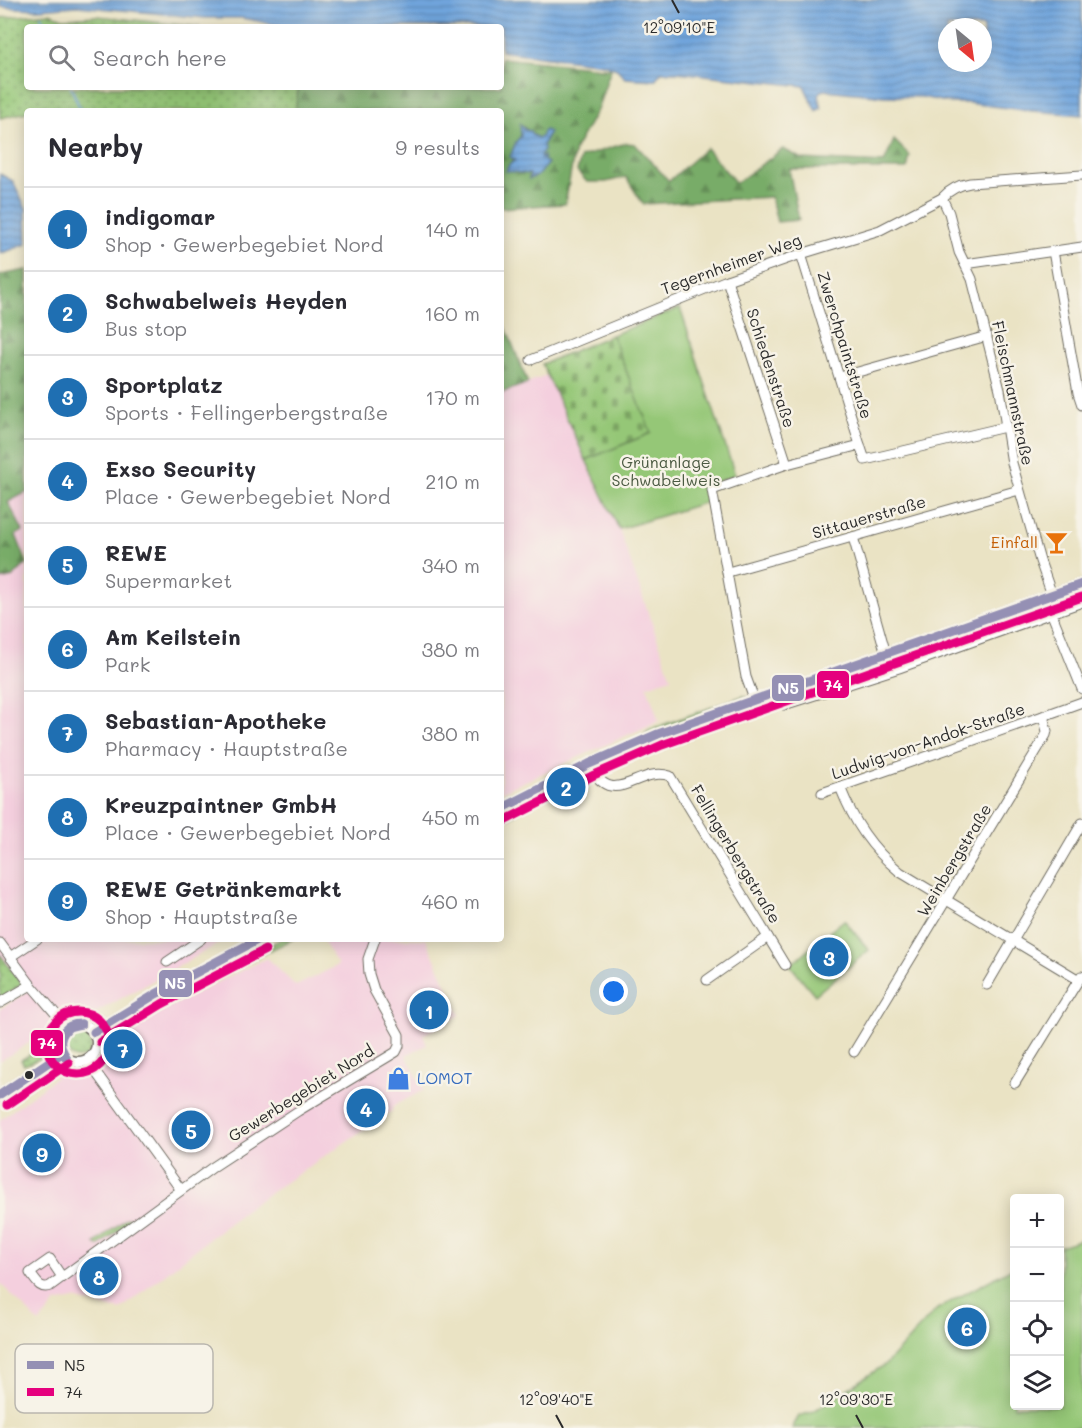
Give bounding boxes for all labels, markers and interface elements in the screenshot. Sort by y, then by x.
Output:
text: 12°09'10"E [643,17,715,37]
north arrow [938,18,992,72]
search box [24,24,504,90]
icon: search [45,41,78,74]
text: Search here [93,43,227,72]
text: Nearby [48,130,143,164]
text: 9 results [395,134,480,160]
text: indigomar [105,202,215,231]
text: 1 [63,216,72,242]
text: 140 m [425,216,480,242]
street label: Tegernheimer Weg [658,228,804,299]
text: Shop · Gewerbegebiet Nord [105,231,383,257]
street label: Zwerchpaintstraße [813,269,878,421]
text: Schwabelweis Heyden [105,286,347,315]
text: 2 [62,300,73,326]
text: 160 m [424,300,480,326]
street label: Schiedenstraße [742,306,801,430]
text: Bus stop [105,315,187,341]
street label: Fleischmannstraße [988,319,1039,467]
text: Sportplatz [105,370,223,399]
text: 3 [62,384,74,410]
text: 170 m [425,384,480,410]
text: Sports · Fellingerbergstraße [105,399,388,425]
park label: Grünanlage Schwabelweis [612,451,720,490]
text: Exso Security [105,454,256,483]
text: 4 [61,468,74,494]
text: 210 m [425,468,480,494]
text: Place · Gewerbegebiet Nord [105,483,390,509]
street label: Sittauerstraße [809,490,928,543]
bar icon: Einfall [1043,529,1069,555]
place label: Einfall [991,531,1038,552]
text: REWE [105,538,167,567]
text: 5 [62,552,73,578]
text: 340 m [422,552,480,578]
text: Supermarket [105,567,232,593]
text: Am Keilstein [105,622,241,651]
text: 6 [61,636,74,662]
text: 380 m [422,636,480,662]
text: Park [105,651,150,677]
line badge: 74 [816,670,850,699]
line badge: N5 [771,674,805,702]
text: 74 [823,674,843,695]
text: N5 [777,677,799,698]
street label: Ludwig-von-Andok-Straße [828,698,1027,784]
text: Sebastian-Apotheke [105,706,326,735]
text: 7 [62,720,73,746]
text: 380 m [422,720,480,746]
text: Pharmacy · Hauptstraße [105,735,348,761]
pin: 2 [546,764,586,810]
street label: Fellingerbergstraße [687,781,786,927]
text: Kreuzpaintner GmbH [105,790,338,819]
street label: Weinbergstraße [912,799,996,920]
text: 8 [61,804,74,830]
text: 450 m [422,804,480,830]
text: Place · Gewerbegebiet Nord [105,819,390,845]
text: REWE Getränkemarkt [105,874,342,903]
text: 9 [61,888,74,914]
text: 460 m [422,888,480,914]
text: Shop · Hauptstraße [105,903,298,929]
pin: 3 [810,934,848,980]
line badge: N5 [158,969,193,998]
text: N5 [164,972,186,993]
your location [599,977,628,1006]
pin: 1 [410,988,448,1032]
pin: 7 [104,1026,142,1072]
line badge: 74 [30,1029,64,1057]
text: 74 [37,1032,57,1053]
street label: Gewerbegebiet Nord [224,1039,378,1146]
shop icon: LOMOT [386,1065,412,1091]
place label: LOMOT [417,1067,473,1088]
unlabelled marker [23,1069,35,1081]
pin: 4 [346,1086,386,1130]
pin: 5 [172,1108,210,1152]
pin: 9 [22,1130,62,1176]
map controls [1010,1194,1064,1410]
button: + [1010,1194,1064,1248]
button: − [1010,1248,1064,1302]
pin: 8 [80,1254,118,1298]
button: locate [1010,1302,1064,1356]
pin: 6 [948,1304,986,1350]
legend [15,1344,213,1413]
text: N5 [64,1354,85,1375]
button: layers [1010,1356,1064,1410]
text: 74 [64,1381,83,1402]
text: 12°09'40"E [519,1389,594,1409]
text: 12°09'30"E [819,1389,894,1409]

